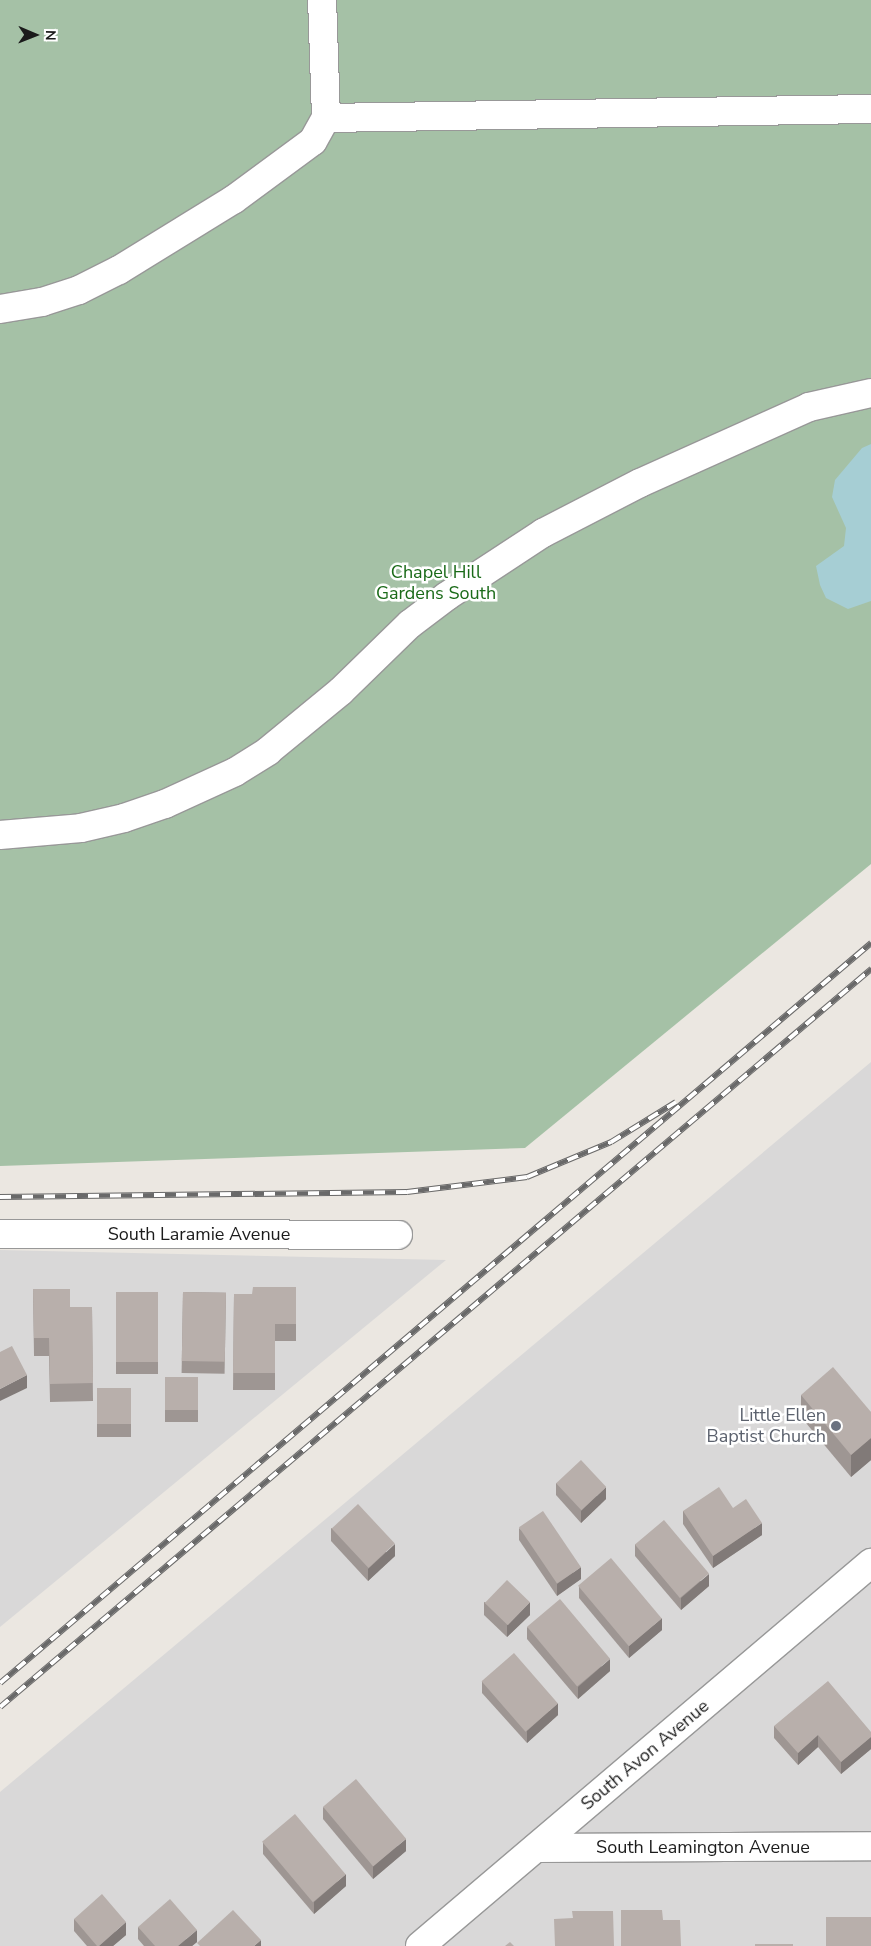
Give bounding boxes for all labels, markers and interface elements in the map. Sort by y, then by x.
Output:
north arrow [10,10,60,60]
text: N [41,30,60,41]
park label: Chapel Hill Gardens South [376,562,496,604]
street label: South Laramie Avenue [108,1223,290,1245]
place label: Little Ellen Baptist Church [707,1405,826,1448]
marker: Little Ellen Baptist Church [830,1420,842,1432]
street label: South Avon Avenue [577,1695,713,1815]
street label: South Leamington Avenue [596,1836,810,1858]

